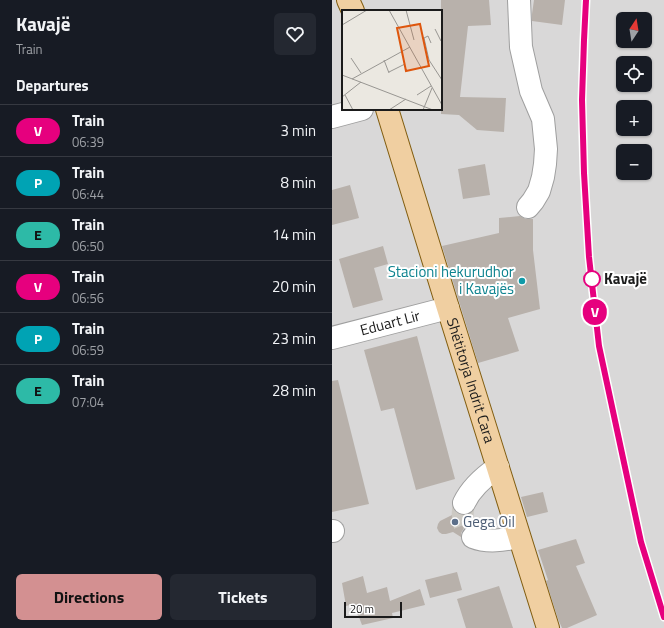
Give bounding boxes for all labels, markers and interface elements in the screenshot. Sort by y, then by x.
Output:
text: Kavajë [16,9,70,38]
inset map [342,10,442,110]
north arrow [616,12,652,48]
map controls [616,12,652,180]
button: heart [274,13,316,55]
text: Train [16,39,43,59]
button: locate [616,56,652,92]
text: Departures [16,74,89,97]
button: + [616,100,652,136]
text: Train [72,109,105,132]
text: 3 min [280,119,316,142]
text: V [34,120,42,141]
text: 06:39 [72,132,104,152]
button: − [616,144,652,180]
text: Train [72,161,105,184]
text: 8 min [280,171,316,194]
text: P [34,172,42,193]
text: 06:44 [72,184,104,204]
text: Train [72,213,105,236]
text: 14 min [272,223,316,246]
text: E [34,224,42,245]
text: 06:50 [72,236,104,256]
place label: Stacioni hekurudhor i Kavajës [388,260,514,300]
text: Train [72,265,105,288]
place label: Kavajë [604,267,647,290]
marker: Kavajë [583,270,601,288]
text: 20 min [272,275,316,298]
text: V [34,276,42,297]
marker: Stacioni hekurudhor i Kavajës [517,276,527,286]
text: 06:56 [72,288,104,308]
line badge: V [582,299,608,325]
text: V [591,301,599,322]
street label: Eduart Lir [358,304,422,341]
street label: Shëtitorja Indrit Cara [441,315,502,446]
text: Train [72,317,105,340]
text: 23 min [272,327,316,350]
text: P [34,328,42,349]
text: 06:59 [72,340,104,360]
text: Train [72,369,105,392]
text: 28 min [272,379,316,402]
text: E [34,380,42,401]
text: 07:04 [72,392,104,412]
place label: Gega Oil [463,510,515,533]
marker: Gega Oil [450,517,460,527]
button: Directions [16,574,162,620]
button: Tickets [170,574,316,620]
scale bar [344,600,402,619]
text: 20 m [350,601,374,617]

